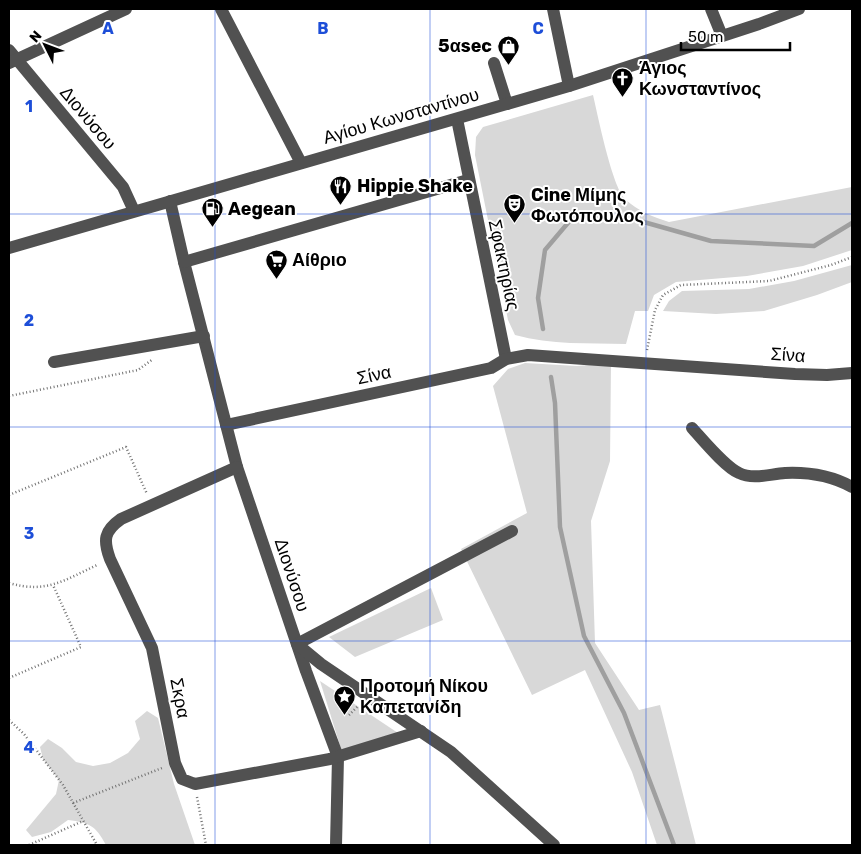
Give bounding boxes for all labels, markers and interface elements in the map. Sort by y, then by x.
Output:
text: A [102,19,114,38]
text: B [317,19,329,38]
text: C [532,19,544,38]
north arrow [20,20,70,70]
scale bar [681,20,790,52]
text: N [26,27,45,46]
text: 50 m [688,28,723,46]
shop icon: 5αsec [496,34,520,65]
place label: 5αsec [438,35,492,57]
place label: Άγιος Κωνσταντίνος [639,57,761,100]
church icon: Άγιος Κωνσταντίνος [611,66,635,97]
street label: Διονύσου [55,82,121,154]
street label: Αγίου Κωνσταντίνου [321,83,481,149]
text: 1 [25,97,33,116]
restaurant icon: Hippie Shake [329,174,353,205]
place label: Hippie Shake [357,175,473,197]
place label: Cine Μίμης Φωτόπουλος [531,184,644,227]
theatre icon: Cine Μίμης Φωτόπουλος [503,193,527,224]
fuel station icon: Aegean [200,197,224,228]
place label: Aegean [228,198,296,220]
street label: Σφακτηρίας [484,217,524,313]
supermarket icon: Αίθριο [264,248,288,279]
place label: Αίθριο [292,249,347,271]
text: 2 [24,311,34,330]
street label: Σίνα [770,343,806,367]
street label: Σίνα [355,361,393,389]
text: 3 [24,524,34,543]
street label: Διονύσου [270,536,314,614]
place label: Προτομή Νίκου Καπετανίδη [360,675,488,718]
street label: Σκρα [165,676,195,720]
place icon: Προτομή Νίκου Καπετανίδη [332,684,356,715]
text: 4 [24,738,35,757]

